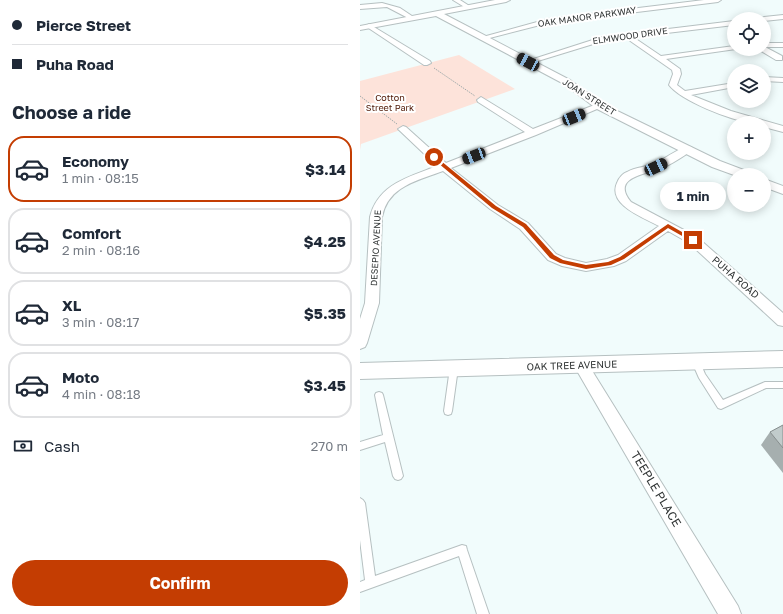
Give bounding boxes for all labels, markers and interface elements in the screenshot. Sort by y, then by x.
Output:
street label: OAK MANOR PARKWAY [537,4,637,29]
map controls [727,12,771,212]
button: locate [727,12,771,56]
text: Pierce Street [36,16,131,34]
street label: ELMWOOD DRIVE [592,25,668,46]
car [515,51,541,73]
text: Puha Road [36,55,114,73]
button: layers [727,64,771,108]
street label: JOAN STREET [561,76,618,118]
park label: Cotton Street Park [366,92,414,113]
text: Choose a ride [12,101,131,123]
car [561,107,587,127]
button: + [727,116,771,160]
car [461,146,487,166]
route start [425,148,443,166]
icon: car [14,151,50,187]
text: Economy [62,152,129,170]
car [643,156,669,178]
text: $3.14 [305,160,346,178]
button: − [727,168,771,212]
text: 1 min · 08:15 [62,170,139,186]
callout: 1 min [660,182,726,210]
text: 1 min [677,188,709,204]
street label: DESEPIO AVENUE [368,210,383,286]
icon: car [14,223,50,259]
text: Comfort [62,224,121,242]
route end [684,231,702,249]
text: $4.25 [303,232,346,250]
text: 2 min · 08:16 [62,242,140,258]
street label: PUHA ROAD [710,253,762,301]
icon: car [14,295,50,331]
text: XL [62,296,81,314]
text: $5.35 [304,304,346,322]
text: 3 min · 08:17 [62,314,139,330]
street label: OAK TREE AVENUE [527,357,617,373]
icon: car [14,367,50,403]
text: Moto [62,368,99,386]
text: $3.45 [303,376,346,394]
text: 4 min · 08:18 [62,386,141,402]
icon: cash [12,435,34,457]
text: Cash [44,437,80,455]
text: 270 m [311,438,348,454]
street label: TEEPLE PLACE [628,448,685,529]
button: Confirm [12,560,348,606]

